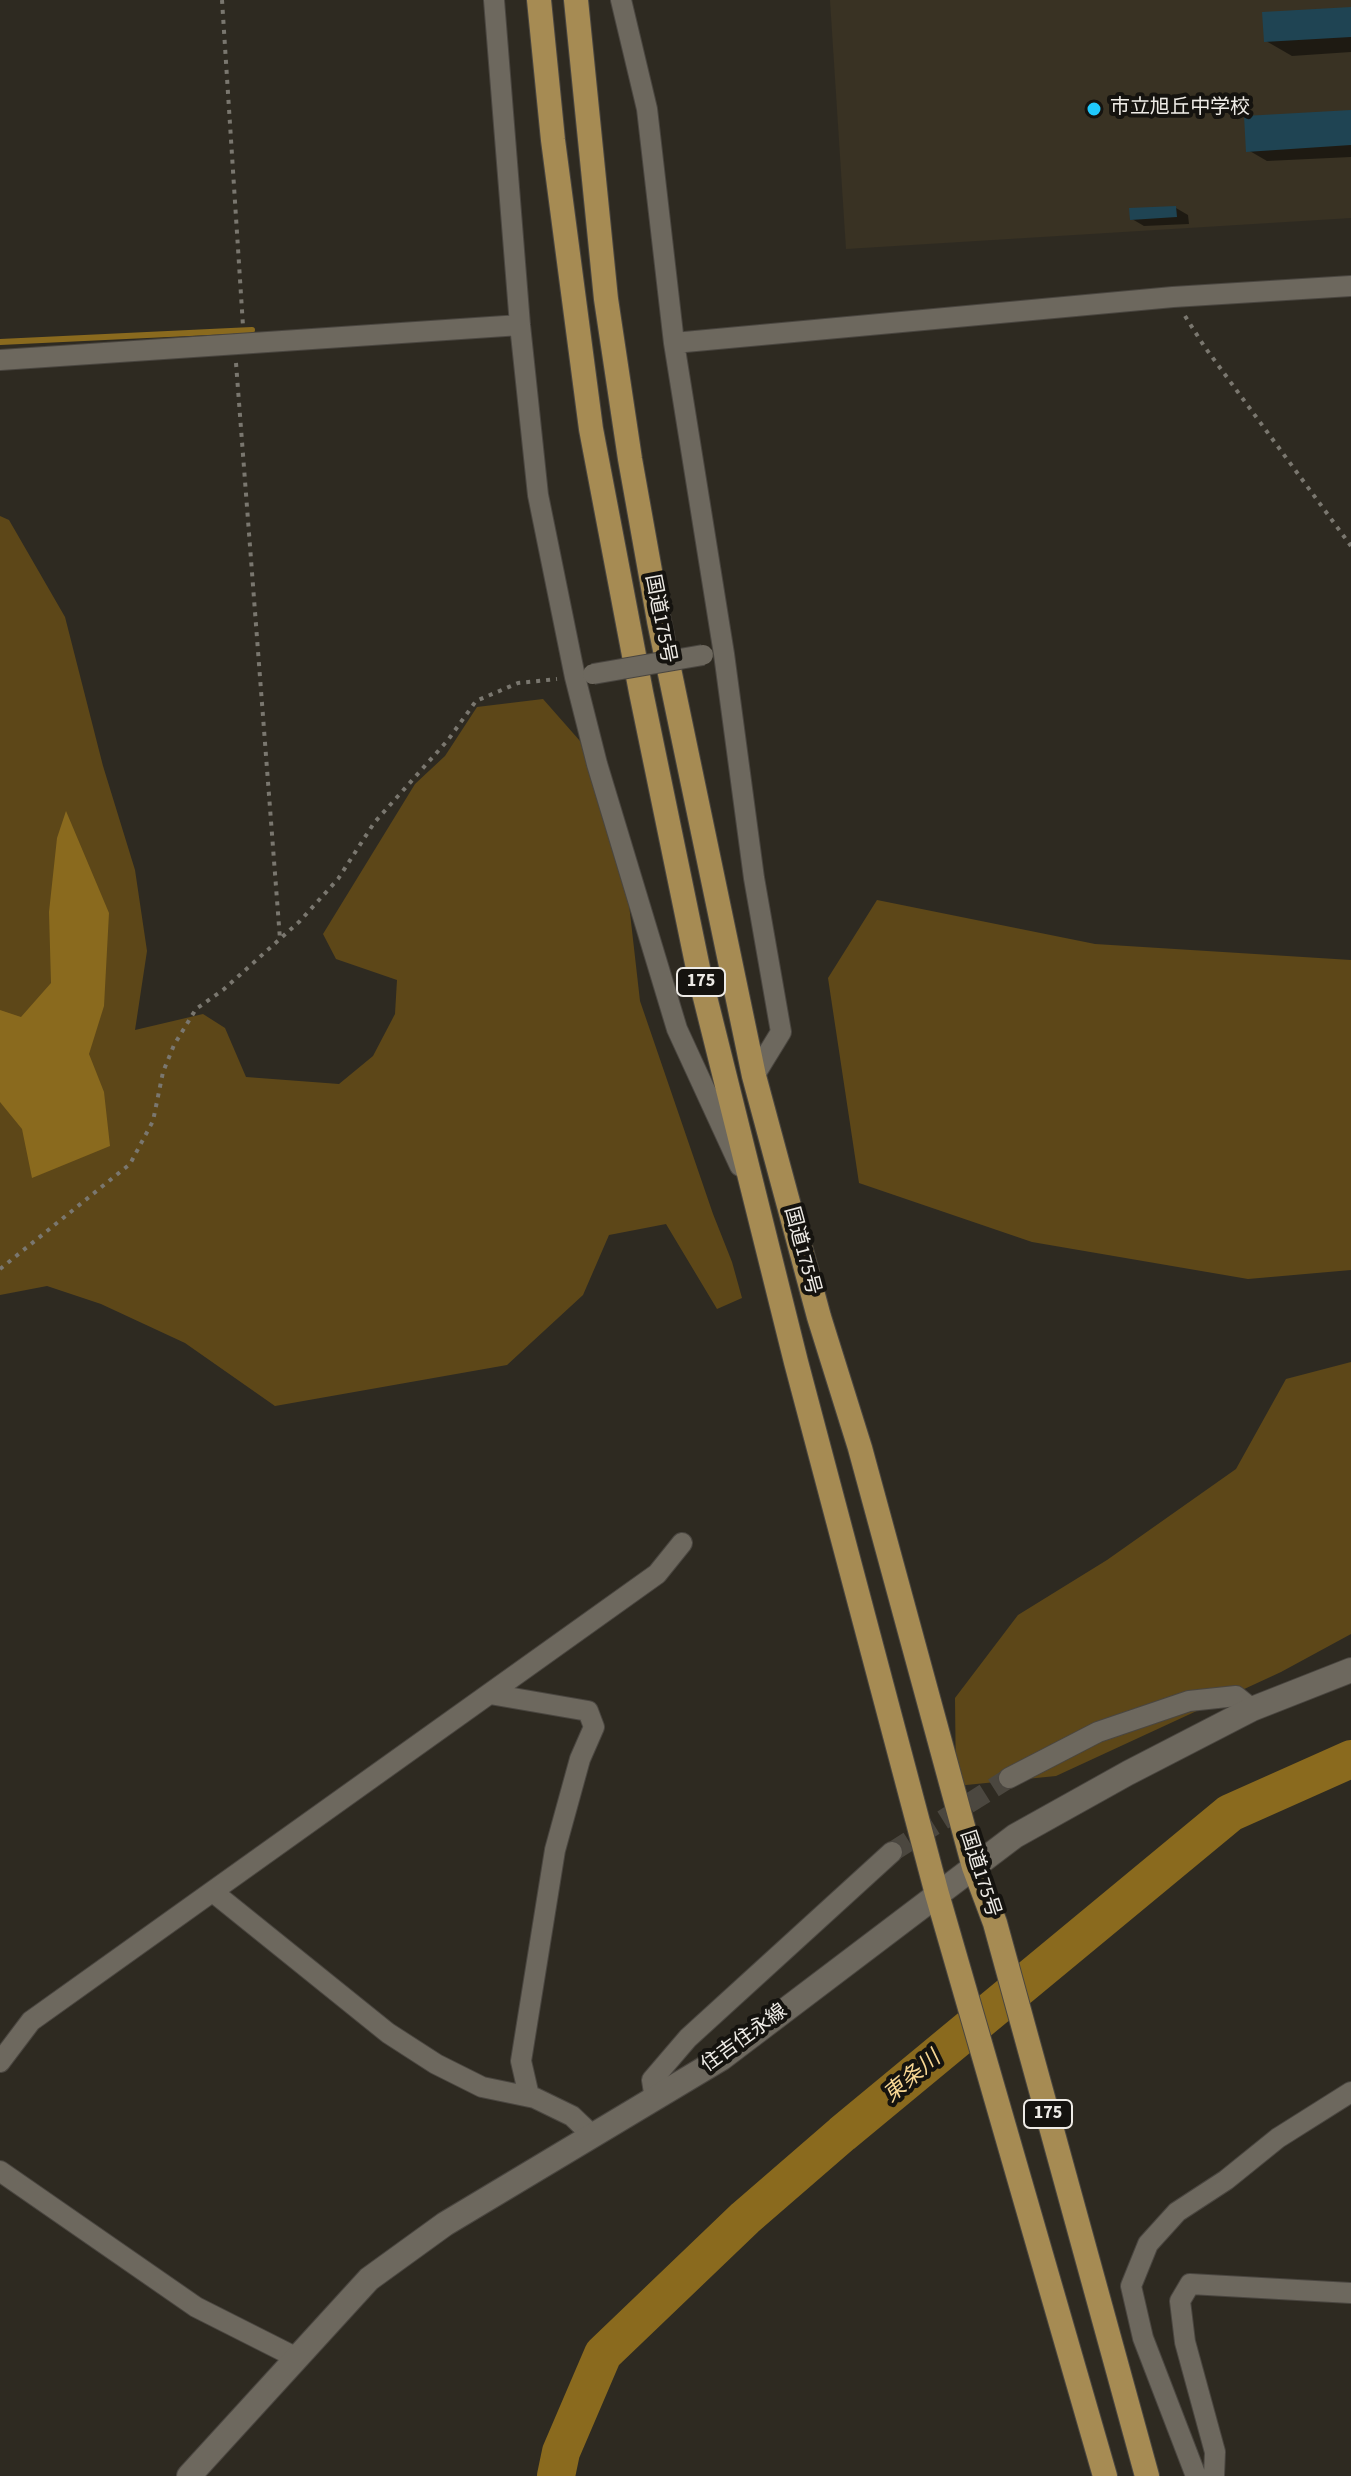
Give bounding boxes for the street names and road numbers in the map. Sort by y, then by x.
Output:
street label: 国道175号 [639,573,679,665]
road number: 175 [677,968,725,996]
street label: 国道175号 [778,1205,824,1297]
street label: 国道175号 [954,1828,1004,1920]
street label: 住吉住永線 [697,2000,793,2078]
road number: 175 [1024,2100,1072,2128]

